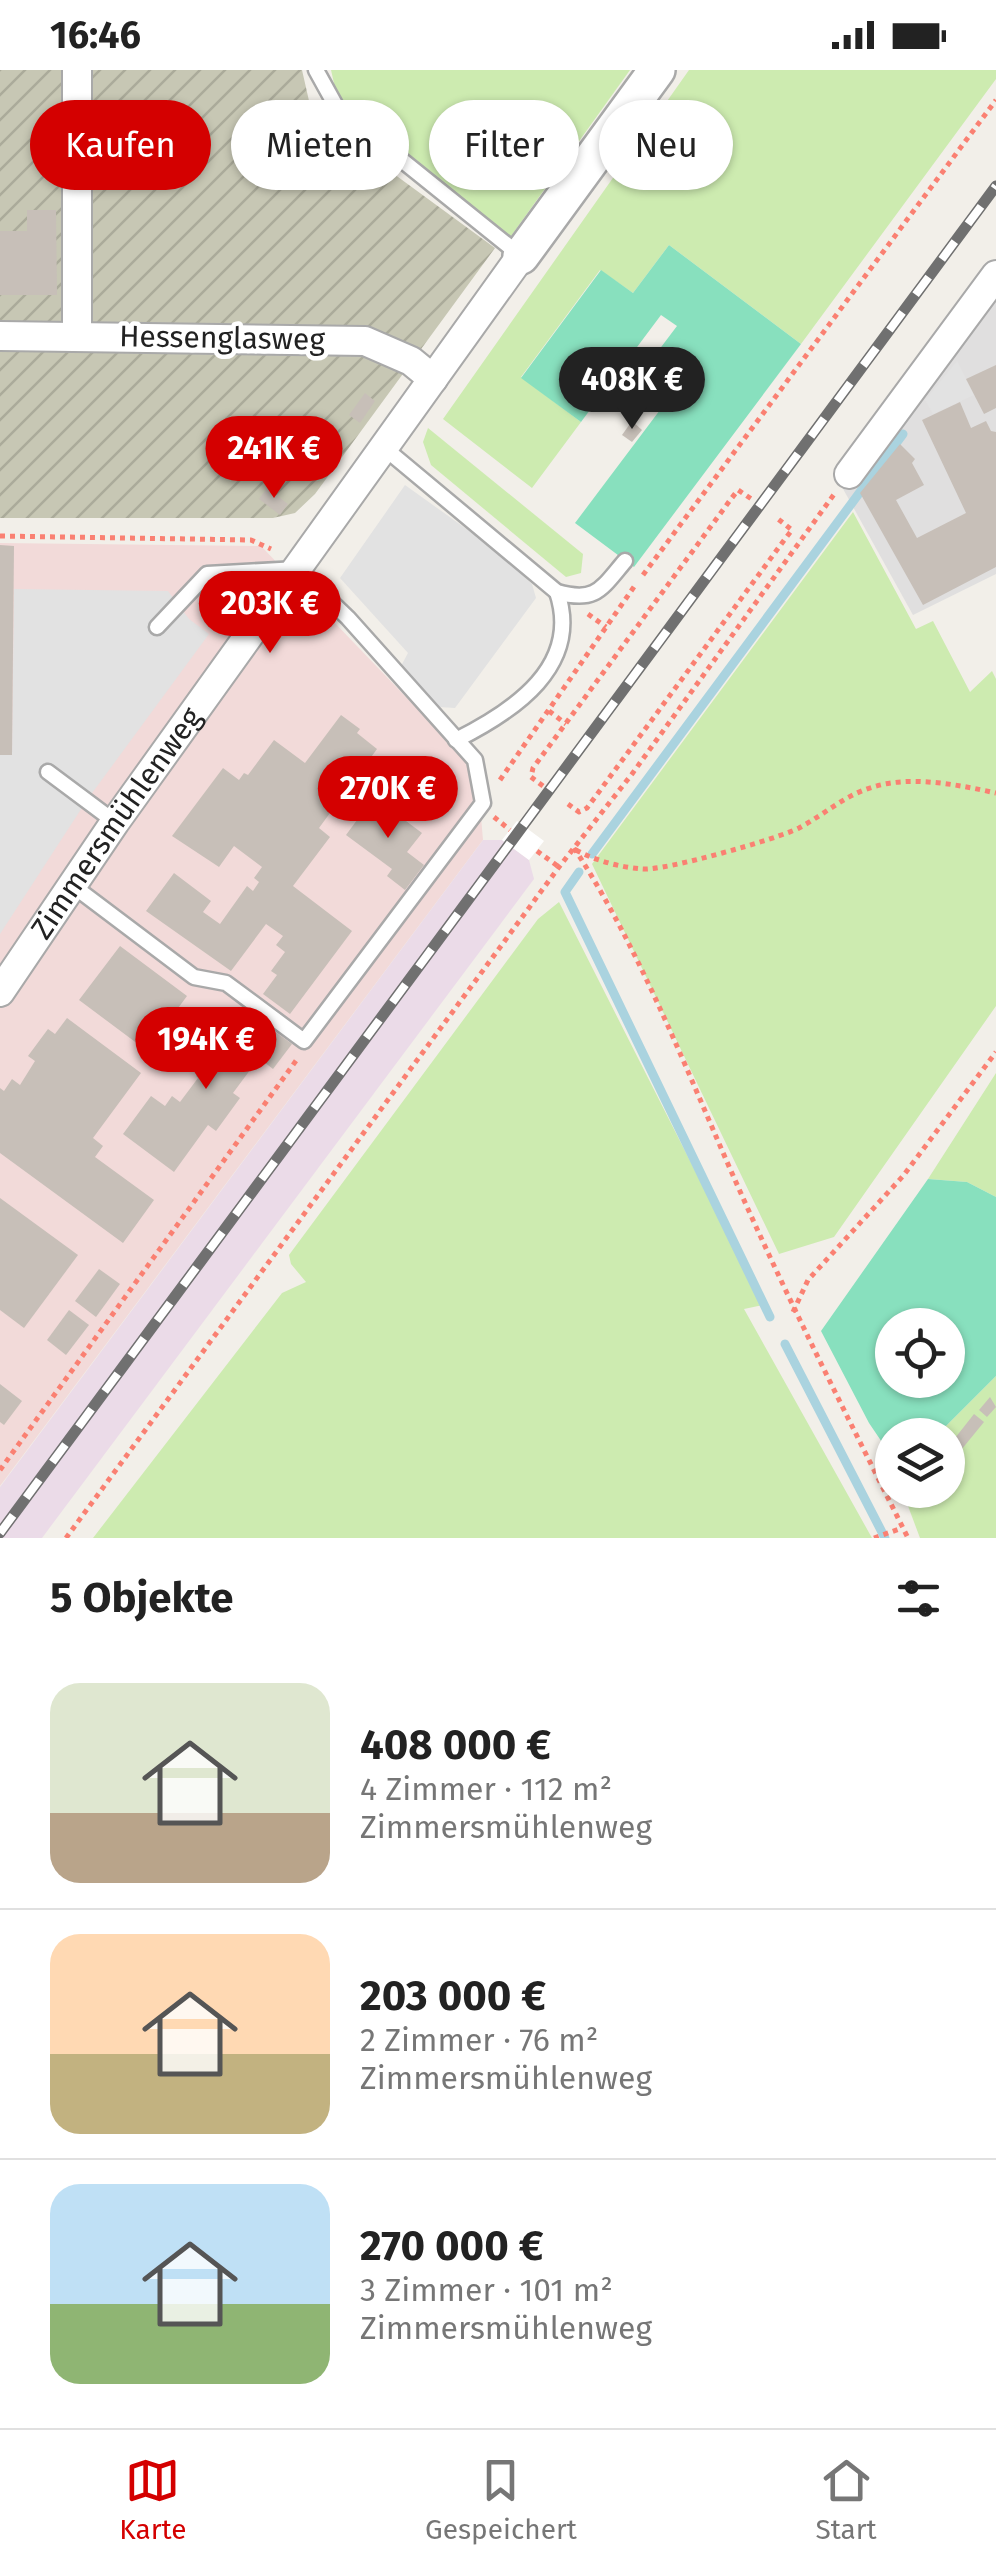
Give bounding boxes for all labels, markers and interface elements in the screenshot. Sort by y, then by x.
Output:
text: 16:46 [50,12,141,58]
chip: Kaufen [30,100,211,190]
chip: Mieten [231,100,409,190]
chip: Filter [429,100,579,190]
chip: Neu [599,100,733,190]
street label: Hessenglasweg [119,318,326,358]
pin: 408K € [551,347,713,432]
text: 408K € [581,360,683,398]
pin: 241K € [193,416,355,501]
text: 241K € [228,429,321,467]
pin: 203K € [189,571,351,656]
text: 203K € [221,584,319,622]
street label: Zimmersmühlenweg [23,700,210,946]
pin: 270K € [307,756,469,841]
text: 270K € [340,769,436,807]
pin: 194K € [125,1007,287,1092]
text: 194K € [157,1020,255,1058]
map controls [875,1308,965,1508]
button: locate [875,1308,965,1398]
button: layers [875,1418,965,1508]
icon: filters [891,1571,946,1626]
text: 5 Objekte [50,1573,233,1623]
text: 408 000 € [360,1720,551,1770]
icon: home [130,1723,250,1843]
text: 4 Zimmer · 112 m² [360,1770,612,1808]
text: Zimmersmühlenweg [360,1808,652,1846]
text: 203 000 € [360,1971,546,2021]
icon: home [130,1974,250,2094]
text: 2 Zimmer · 76 m² [360,2021,598,2059]
text: Zimmersmühlenweg [360,2059,652,2097]
text: 270 000 € [360,2221,544,2271]
icon: home [130,2224,250,2344]
text: 3 Zimmer · 101 m² [360,2271,613,2309]
text: Zimmersmühlenweg [360,2309,652,2347]
tab: Karte [119,2453,187,2546]
tab: Gespeichert [425,2453,577,2546]
tab: Start [815,2453,877,2546]

